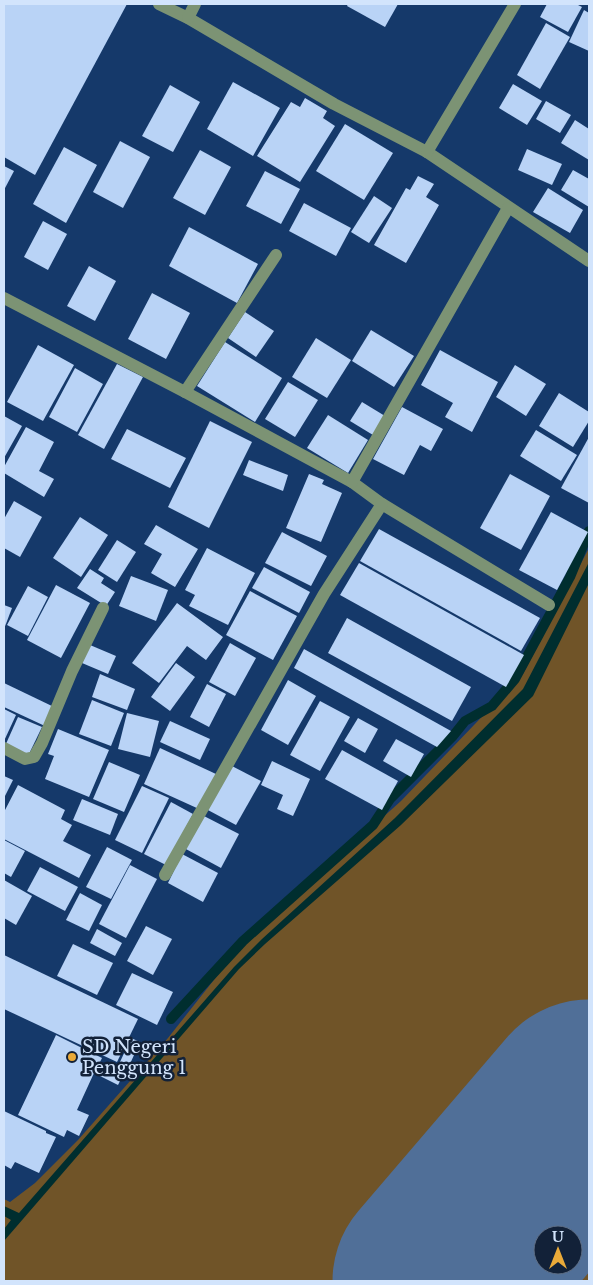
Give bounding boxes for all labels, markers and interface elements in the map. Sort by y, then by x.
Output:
place label: SD Negeri Penggung 1 [82,1036,186,1079]
marker: SD Negeri Penggung 1 [66,1051,78,1063]
north arrow [533,1225,583,1275]
text: U [552,1228,565,1246]

